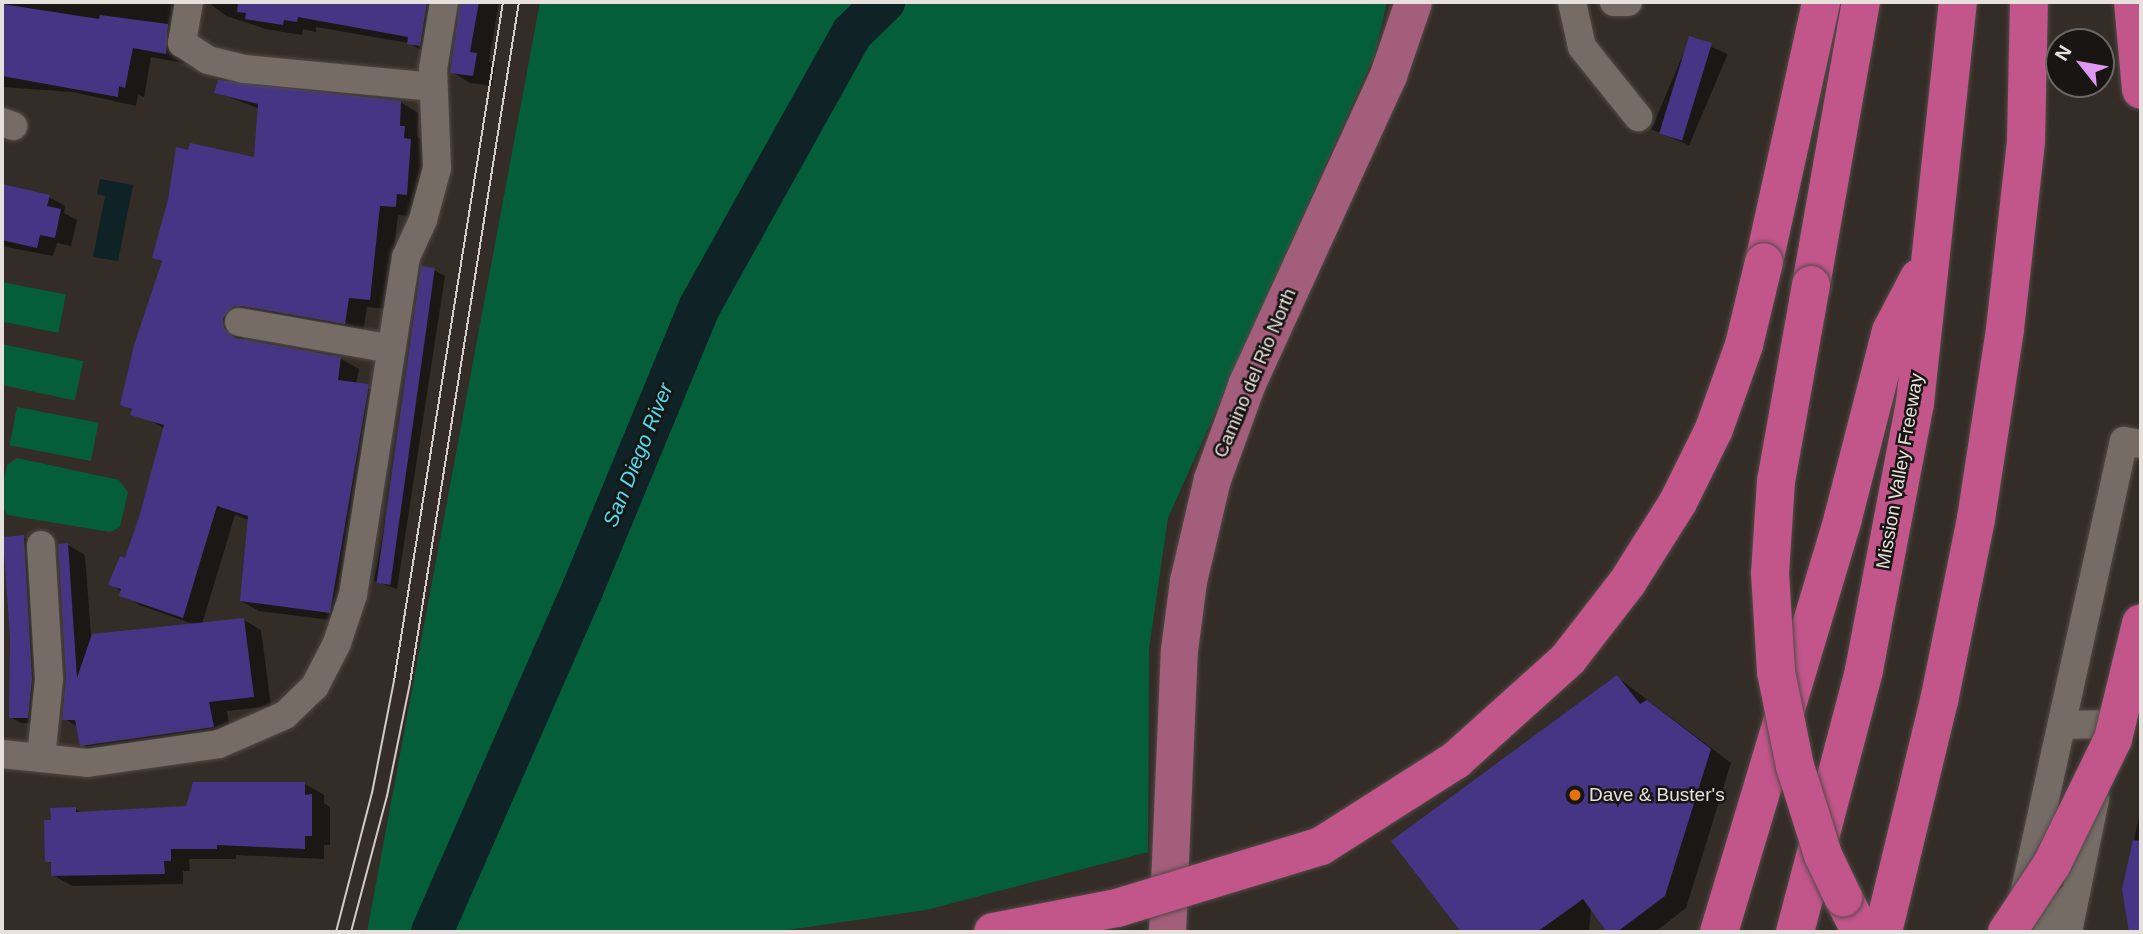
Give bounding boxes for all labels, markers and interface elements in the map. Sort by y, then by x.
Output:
north arrow [2045,28,2115,98]
text: N [2051,42,2076,64]
street label: Camino del Rio North [1209,285,1301,461]
street label: Mission Valley Freeway [1872,371,1928,571]
water label: San Diego River [598,379,678,531]
place label: Dave & Buster's [1589,784,1725,806]
marker: Dave & Buster's [1567,787,1583,803]

